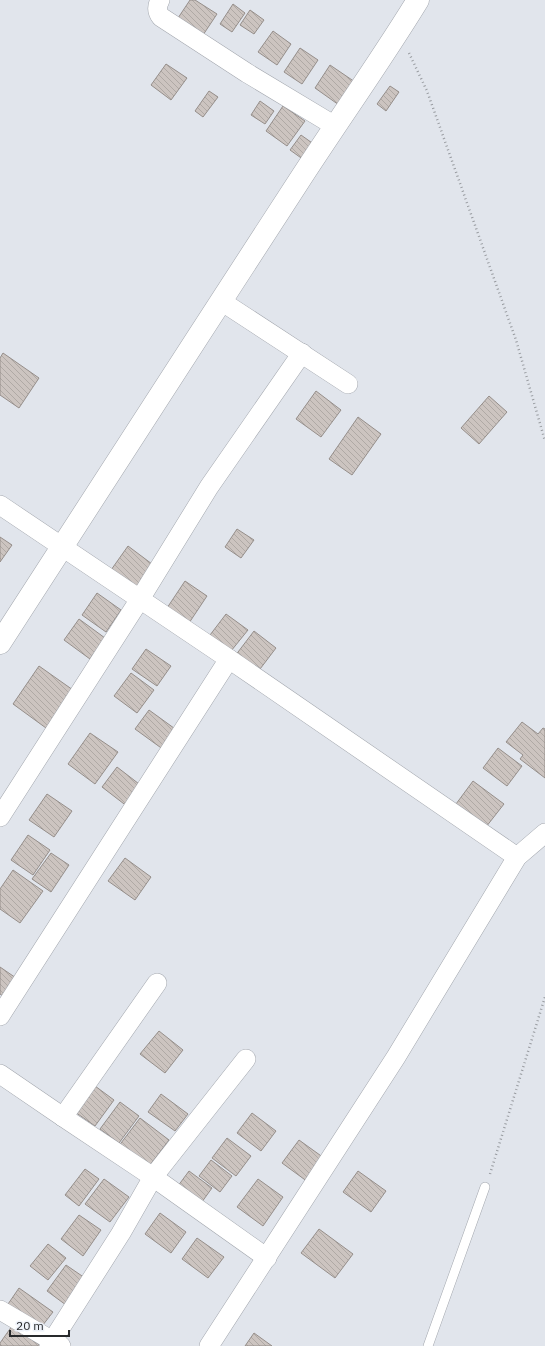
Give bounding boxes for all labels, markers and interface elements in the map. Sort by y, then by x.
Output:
scale bar [10,1312,69,1338]
text: 20 m [16,1318,44,1333]

